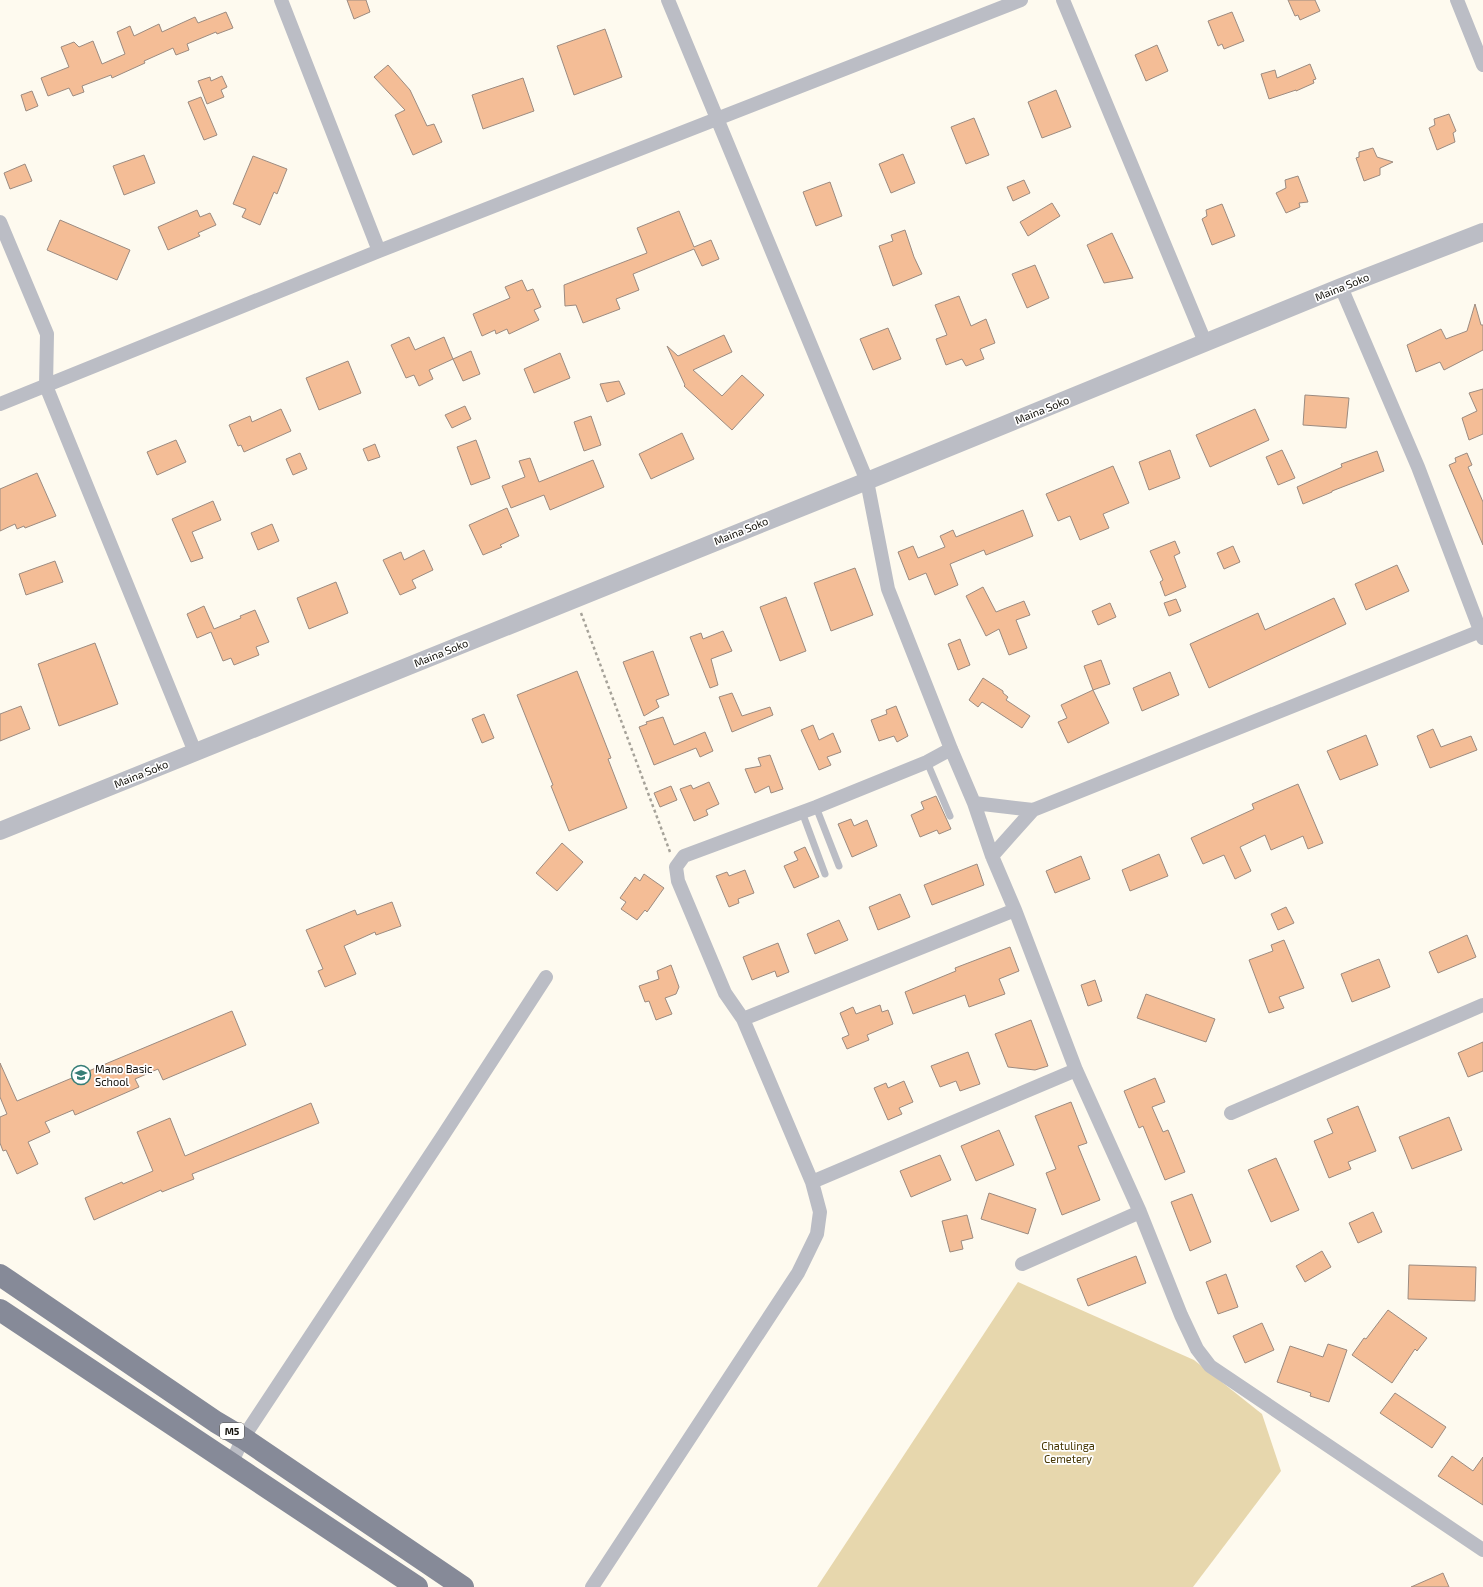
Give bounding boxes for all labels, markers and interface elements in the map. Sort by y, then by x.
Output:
street label: Maina Soko [1313,270,1371,303]
street label: Maina Soko [1013,393,1071,426]
street label: Maina Soko [712,514,770,547]
street label: Maina Soko [412,636,470,669]
street label: Maina Soko [112,757,170,790]
place label: Mano Basic School [95,1062,152,1088]
school or university icon: Mano Basic School [70,1064,92,1086]
road number: M5 [220,1423,244,1439]
park label: Chatulinga Cemetery [1041,1439,1095,1465]

